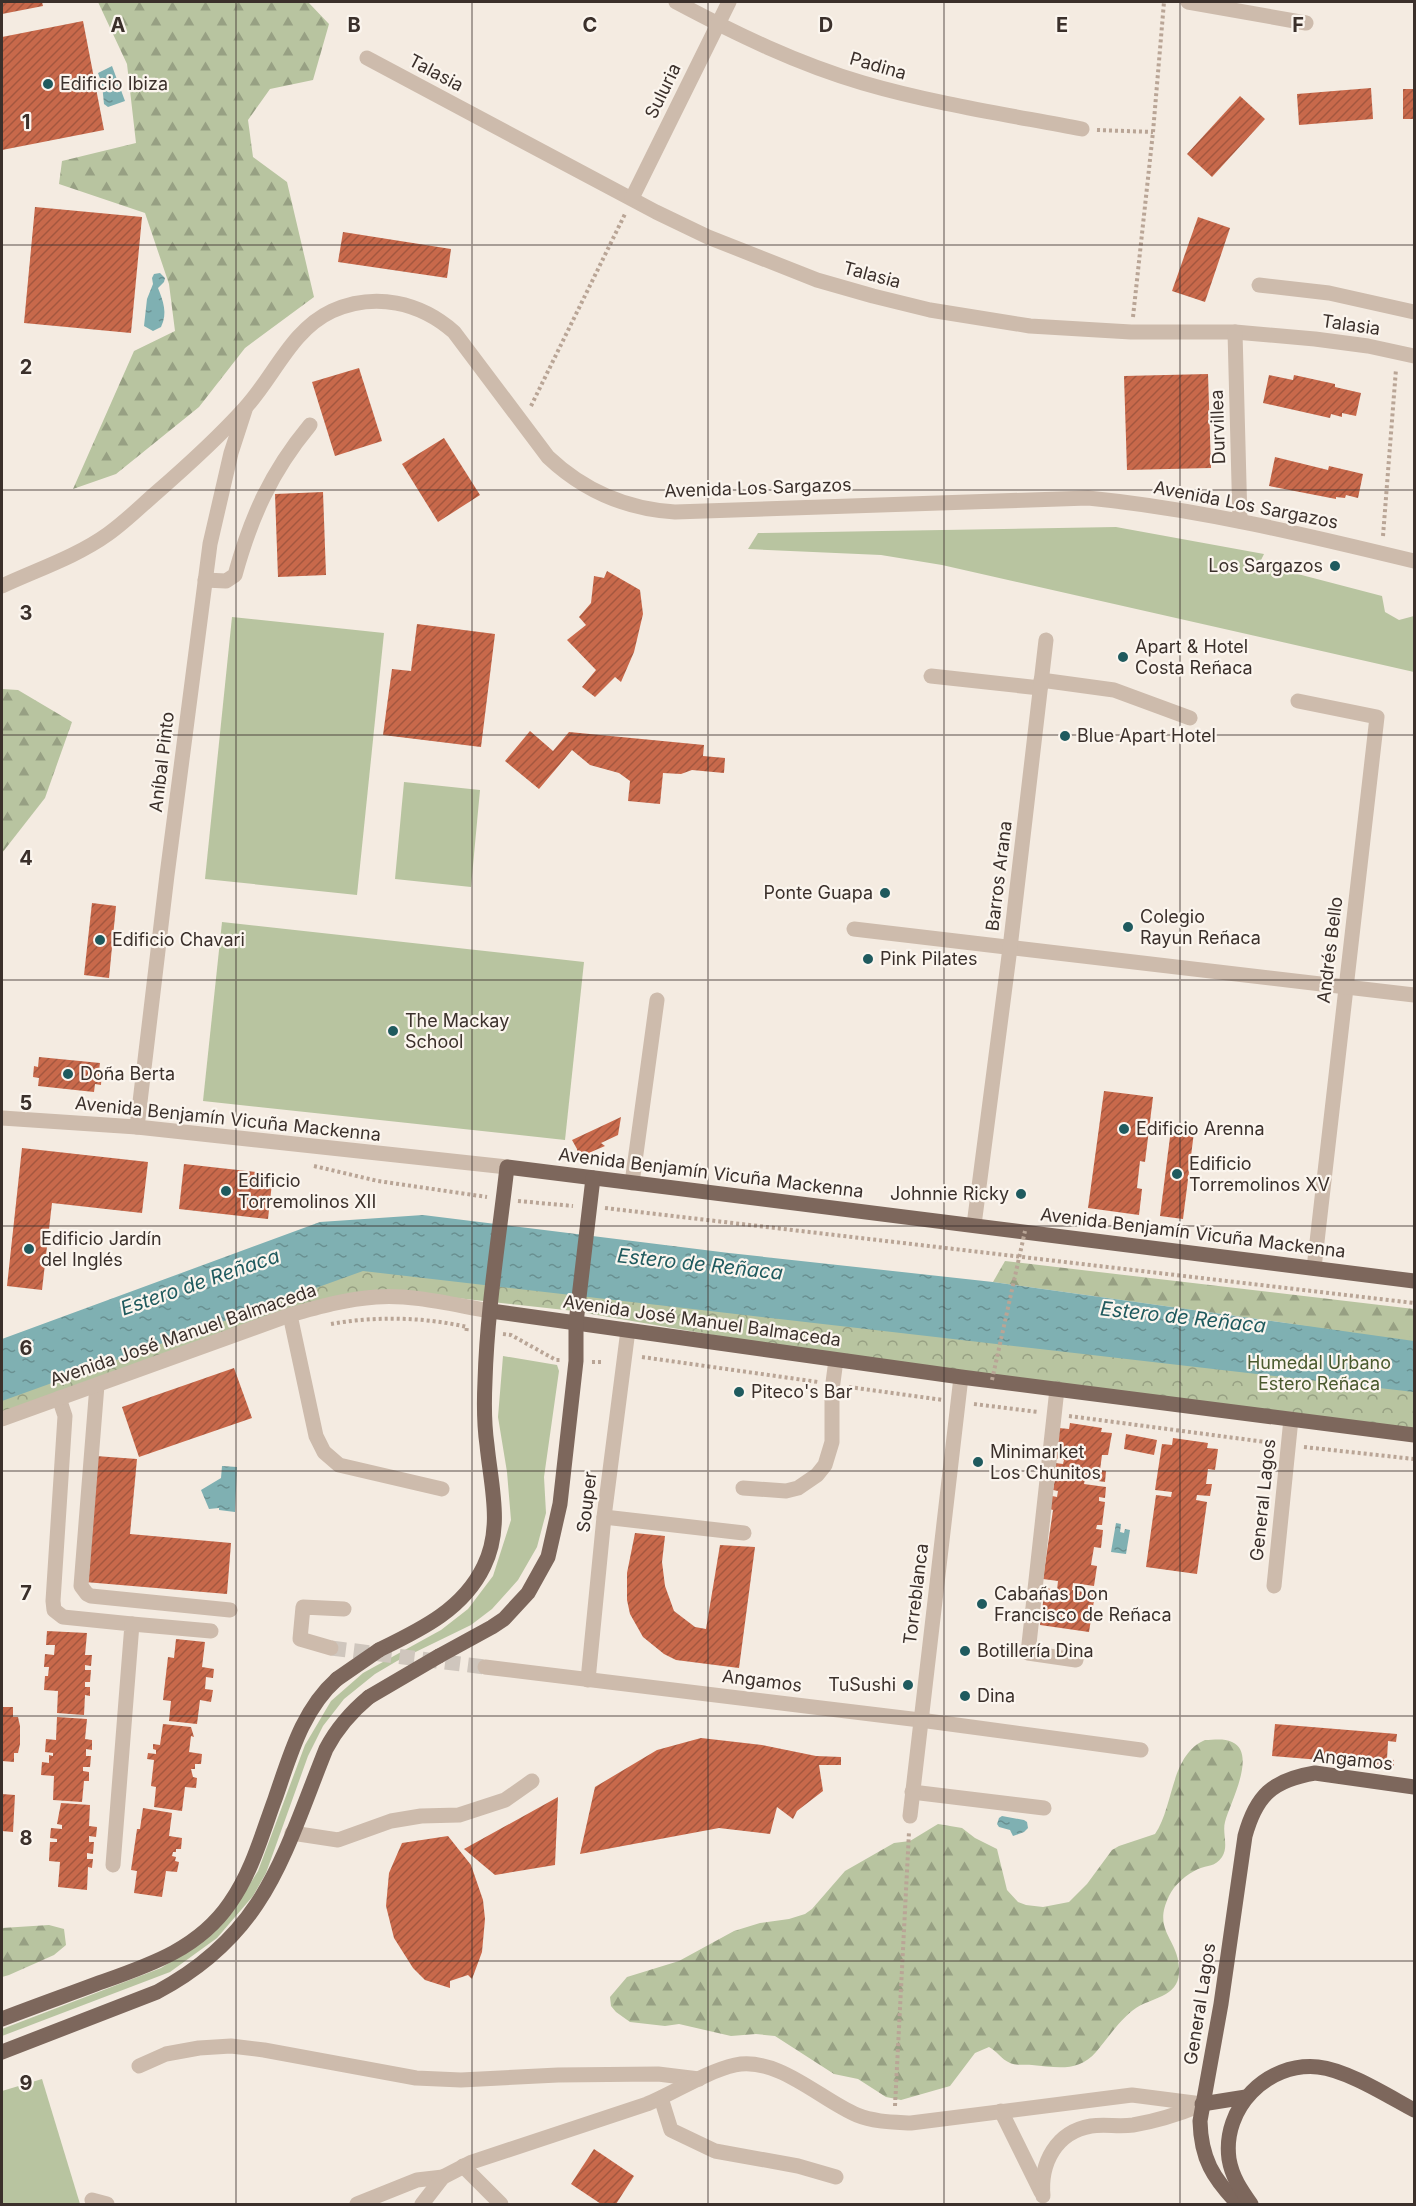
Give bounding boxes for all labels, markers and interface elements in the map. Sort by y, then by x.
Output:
text: A [111,13,126,37]
text: B [347,13,361,37]
text: C [583,13,597,37]
text: D [819,13,833,37]
text: E [1056,13,1068,37]
text: F [1292,13,1304,37]
street label: Padina [847,47,909,84]
street label: Talasia [405,49,467,96]
street label: Suluria [640,60,685,122]
place label: Edificio Ibiza [60,73,168,94]
marker: Edificio Ibiza [41,77,55,91]
text: 1 [22,110,30,134]
street label: Talasia [841,257,903,292]
street label: Talasia [1320,310,1382,339]
text: 2 [20,355,32,379]
street label: Durvillea [1206,389,1229,465]
street label: Avenida Los Sargazos [664,474,852,501]
street label: Avenida Los Sargazos [1152,476,1340,533]
place label: Los Sargazos [1208,555,1323,576]
marker: Los Sargazos [1328,559,1342,573]
text: 3 [20,601,32,625]
place label: Apart & Hotel Costa Reñaca [1135,636,1253,678]
marker: Apart & Hotel Costa Reñaca [1116,650,1130,664]
street label: Aníbal Pinto [145,710,178,813]
place label: Blue Apart Hotel [1077,725,1216,746]
marker: Blue Apart Hotel [1058,729,1072,743]
street label: Barros Arana [981,820,1016,932]
text: 4 [19,846,33,870]
place label: Ponte Guapa [763,882,873,903]
marker: Ponte Guapa [878,886,892,900]
street label: Andrés Bello [1313,895,1346,1005]
place label: Colegio Rayun Reñaca [1140,906,1261,948]
marker: Colegio Rayun Reñaca [1121,920,1135,934]
place label: Edificio Chavari [112,929,245,950]
marker: Edificio Chavari [93,933,107,947]
place label: Pink Pilates [880,948,977,969]
marker: Pink Pilates [861,952,875,966]
place label: The Mackay School [405,1010,509,1052]
marker: The Mackay School [386,1024,400,1038]
place label: Doña Berta [80,1063,175,1084]
marker: Doña Berta [61,1067,75,1081]
text: 5 [20,1091,32,1115]
street label: Avenida Benjamín Vicuña Mackenna [74,1092,382,1145]
place label: Edificio Arenna [1136,1118,1265,1139]
marker: Edificio Arenna [1117,1122,1131,1136]
street label: Avenida Benjamín Vicuña Mackenna [557,1143,865,1202]
place label: Edificio Torremolinos XV [1189,1153,1330,1195]
marker: Edificio Torremolinos XV [1170,1167,1184,1181]
place label: Edificio Torremolinos XII [238,1170,376,1212]
place label: Johnnie Ricky [890,1183,1009,1204]
marker: Edificio Torremolinos XII [219,1184,233,1198]
marker: Johnnie Ricky [1014,1187,1028,1201]
street label: Avenida Benjamín Vicuña Mackenna [1039,1203,1347,1262]
place label: Edificio Jardín del Inglés [41,1228,162,1270]
marker: Edificio Jardín del Inglés [22,1242,36,1256]
water label: Estero de Reñaca [616,1243,784,1285]
water label: Estero de Reñaca [117,1244,283,1320]
street label: Avenida José Manuel Balmaceda [47,1279,319,1390]
street label: Avenida José Manuel Balmaceda [562,1291,842,1350]
water label: Estero de Reñaca [1099,1296,1267,1338]
text: 6 [20,1336,33,1360]
park label: Humedal Urbano Estero Reñaca [1247,1352,1391,1394]
place label: Piteco's Bar [751,1381,853,1402]
marker: Piteco's Bar [732,1385,746,1399]
street label: General Lagos [1246,1438,1279,1562]
place label: Minimarket Los Chunitos [990,1441,1101,1483]
marker: Minimarket Los Chunitos [971,1455,985,1469]
street label: Souper [572,1470,601,1534]
street label: Torreblanca [899,1542,932,1646]
text: 7 [20,1581,32,1605]
place label: Cabañas Don Francisco de Reñaca [994,1583,1172,1625]
marker: Cabañas Don Francisco de Reñaca [975,1597,989,1611]
place label: Botillería Dina [977,1640,1094,1661]
marker: Botillería Dina [958,1644,972,1658]
street label: Angamos [721,1665,803,1696]
place label: TuSushi [828,1674,896,1695]
marker: TuSushi [901,1678,915,1692]
place label: Dina [977,1685,1015,1706]
marker: Dina [958,1689,972,1703]
street label: Angamos [1312,1745,1394,1774]
text: 8 [19,1826,33,1850]
street label: General Lagos [1180,1942,1219,2066]
text: 9 [20,2071,33,2095]

